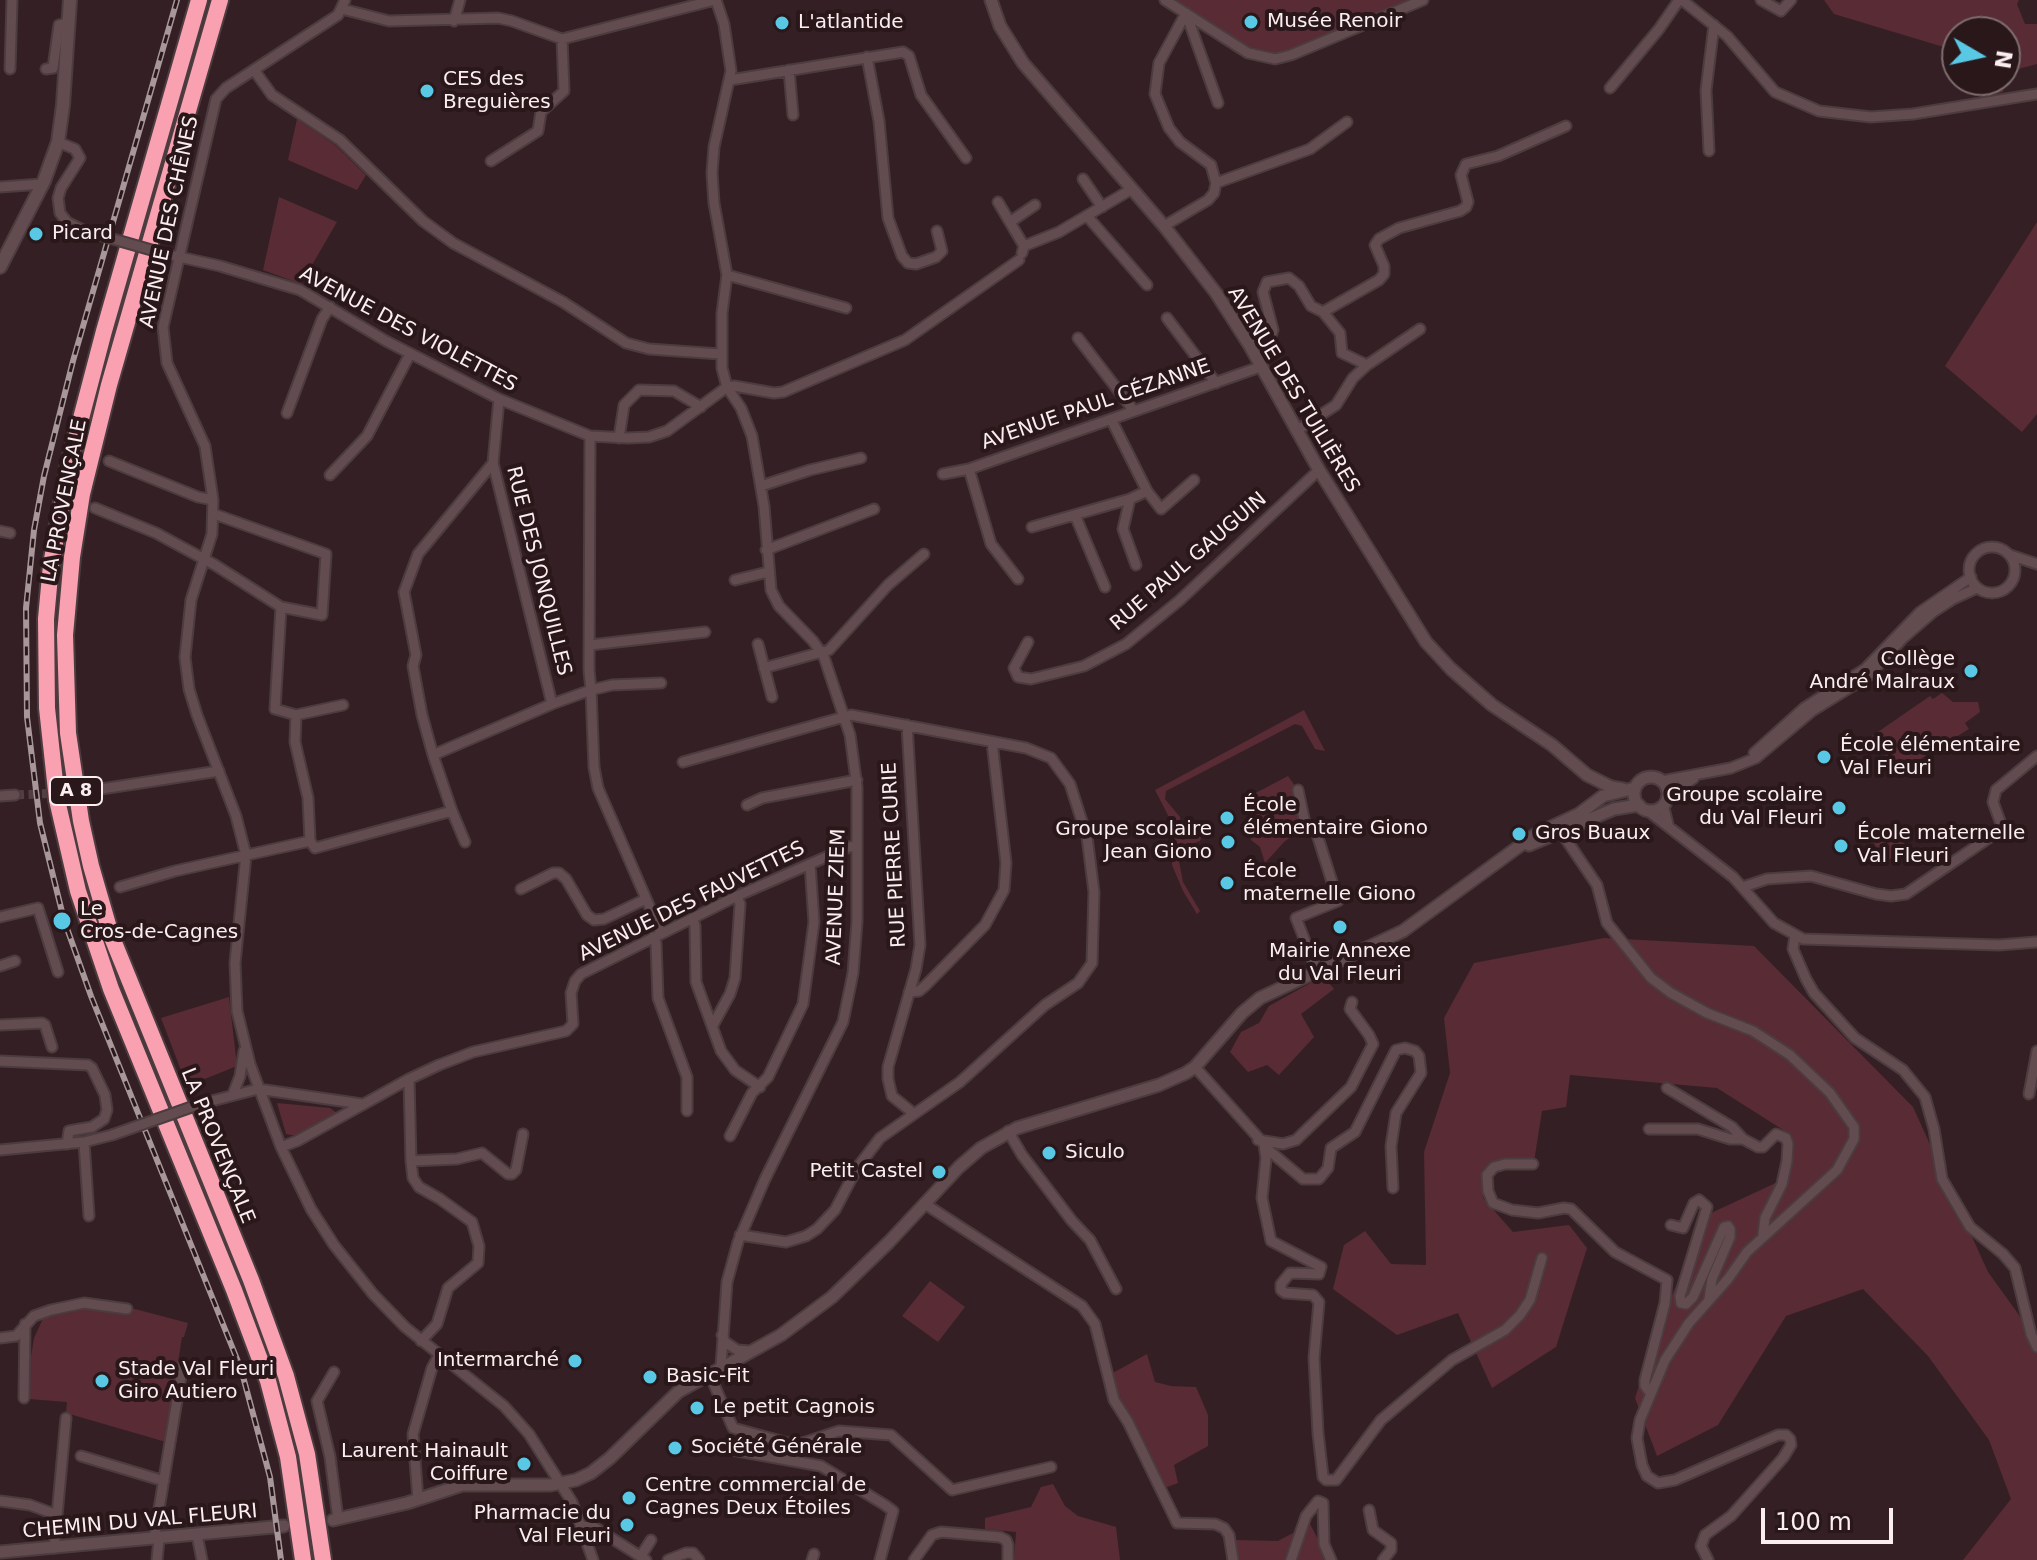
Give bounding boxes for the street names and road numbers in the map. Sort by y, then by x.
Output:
street label: AVENUE DES CHÊNES [136,114,204,330]
street label: AVENUE DES VIOLETTES [295,262,521,398]
street label: AVENUE DES TUILIÈRES [1222,283,1364,497]
street label: AVENUE PAUL CÉZANNE [978,355,1214,455]
street label: LA PROVENÇALE [37,417,93,585]
street label: RUE DES JONQUILLES [500,464,576,678]
street label: RUE PAUL GAUGUIN [1106,488,1272,636]
street label: RUE PIERRE CURIE [878,762,912,948]
road number: A 8 [50,777,102,805]
street label: AVENUE ZIEM [823,828,851,966]
street label: AVENUE DES FAUVETTES [575,837,809,967]
street label: LA PROVENÇALE [175,1065,259,1227]
street label: CHEMIN DU VAL FLEURI [21,1500,259,1544]

